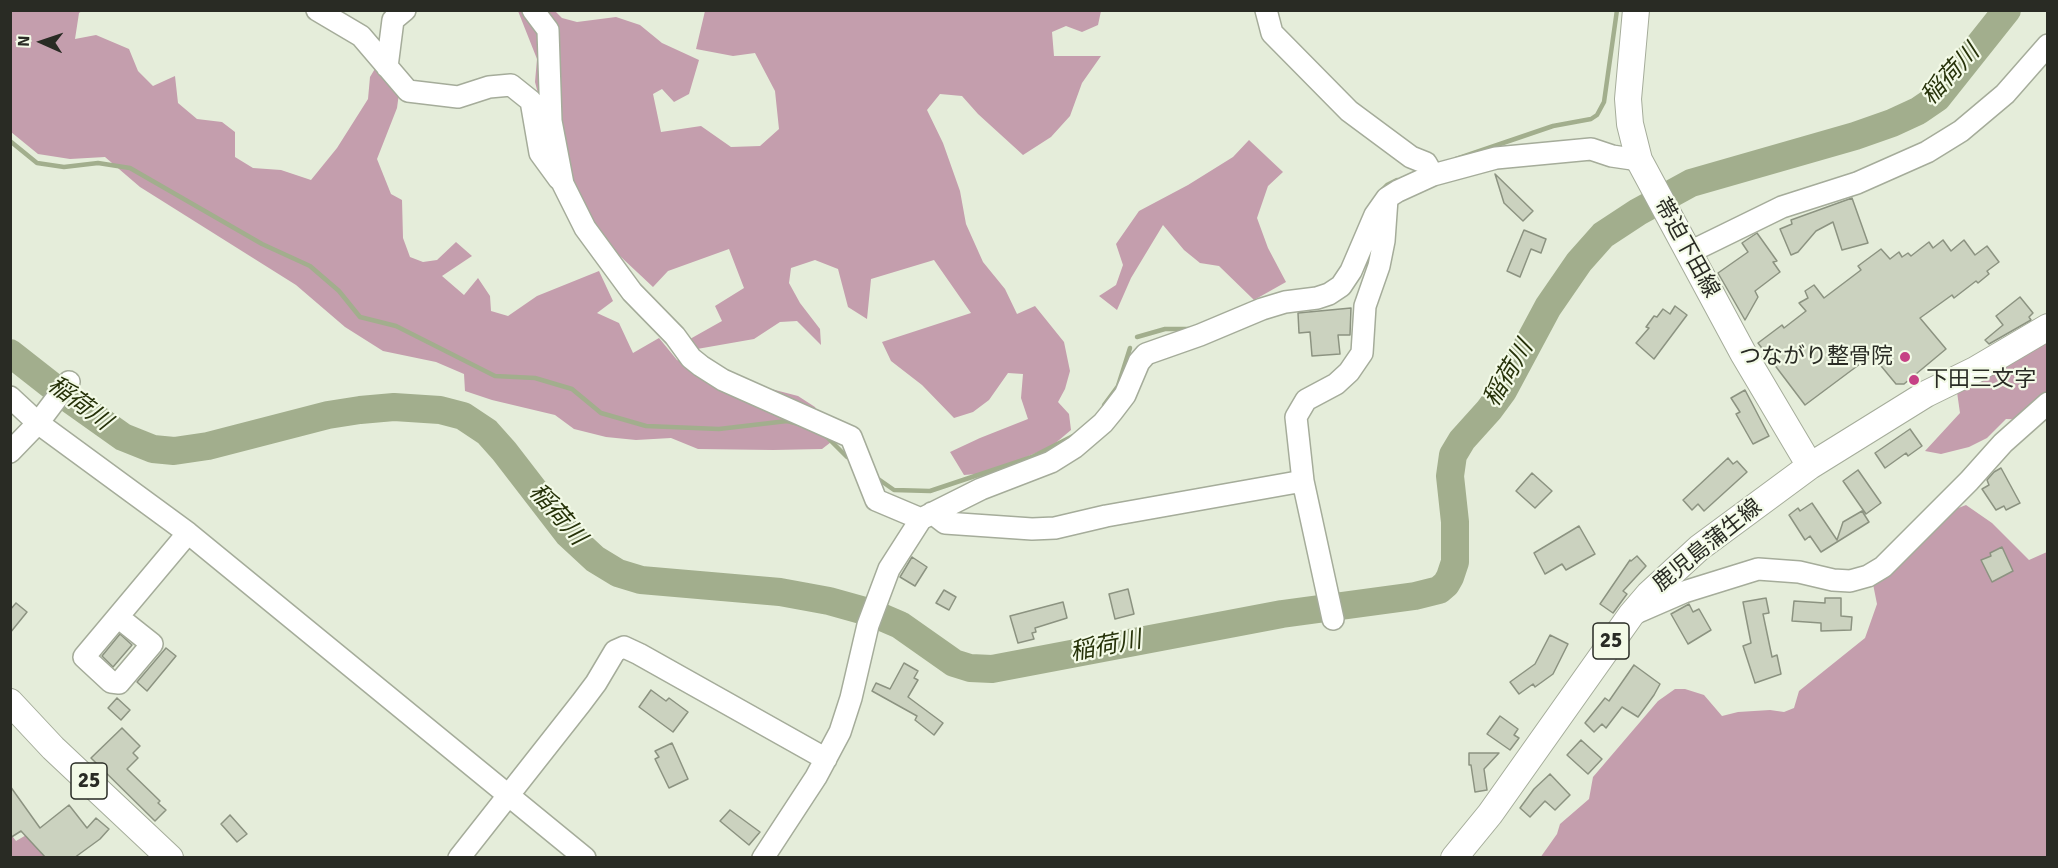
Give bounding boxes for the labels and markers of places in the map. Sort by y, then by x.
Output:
place label: つながり整骨院 [1739,344,1893,370]
marker: つながり整骨院 [1898,350,1912,364]
place label: 下田三文字 [1926,367,2036,393]
marker: 下田三文字 [1907,373,1921,387]

